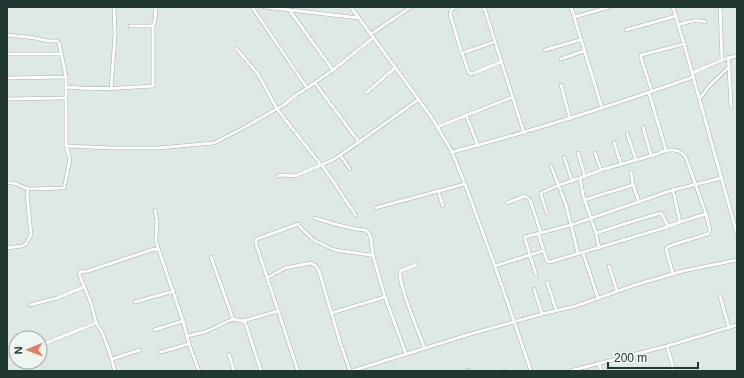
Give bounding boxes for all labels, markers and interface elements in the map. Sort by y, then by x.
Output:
north arrow [8,330,48,370]
scale bar [608,344,698,370]
text: N [12,346,24,355]
text: 200 m [614,351,647,365]

